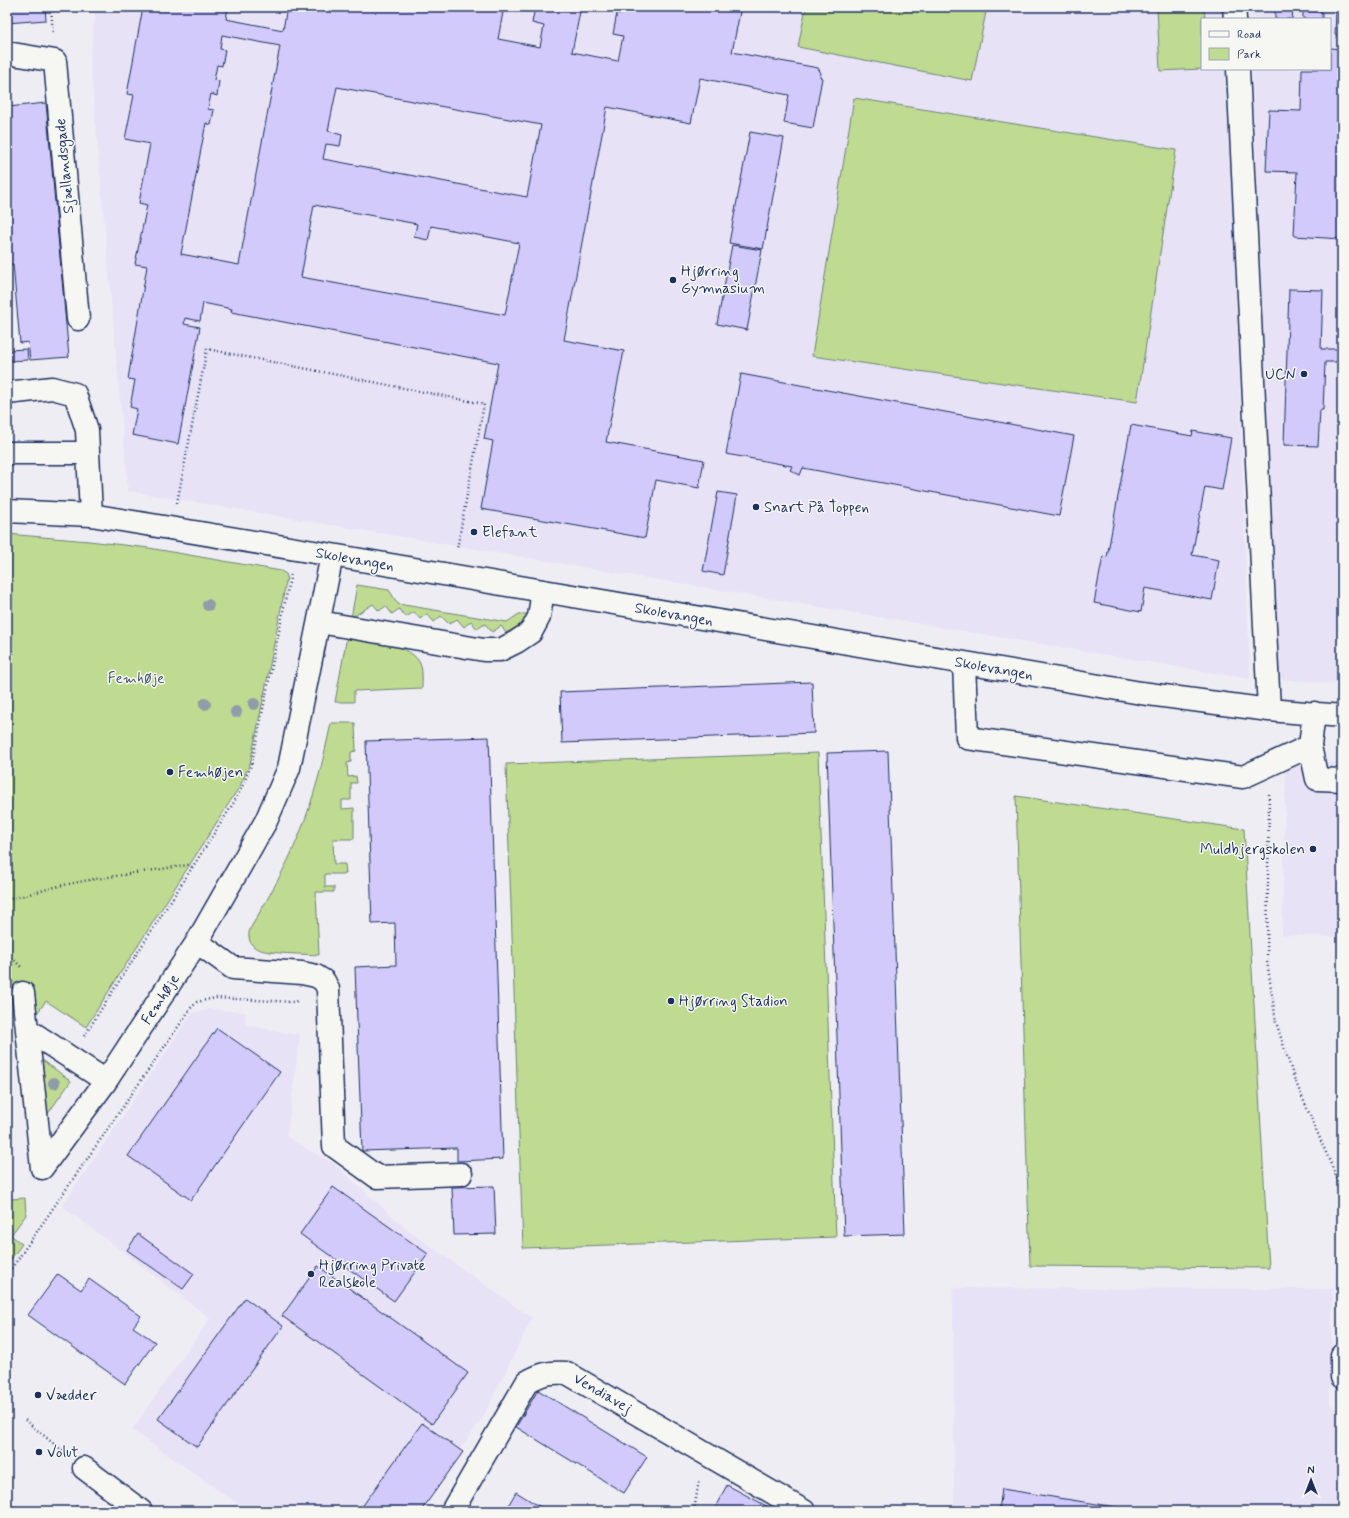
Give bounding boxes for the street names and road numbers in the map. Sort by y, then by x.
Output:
street label: Sjællandsgade [51,117,80,214]
street label: Skolevangen [314,543,396,578]
street label: Skolevangen [633,598,715,633]
street label: Skolevangen [953,652,1035,687]
street label: Femhøje [137,970,185,1029]
street label: Vendiavej [569,1369,636,1419]

